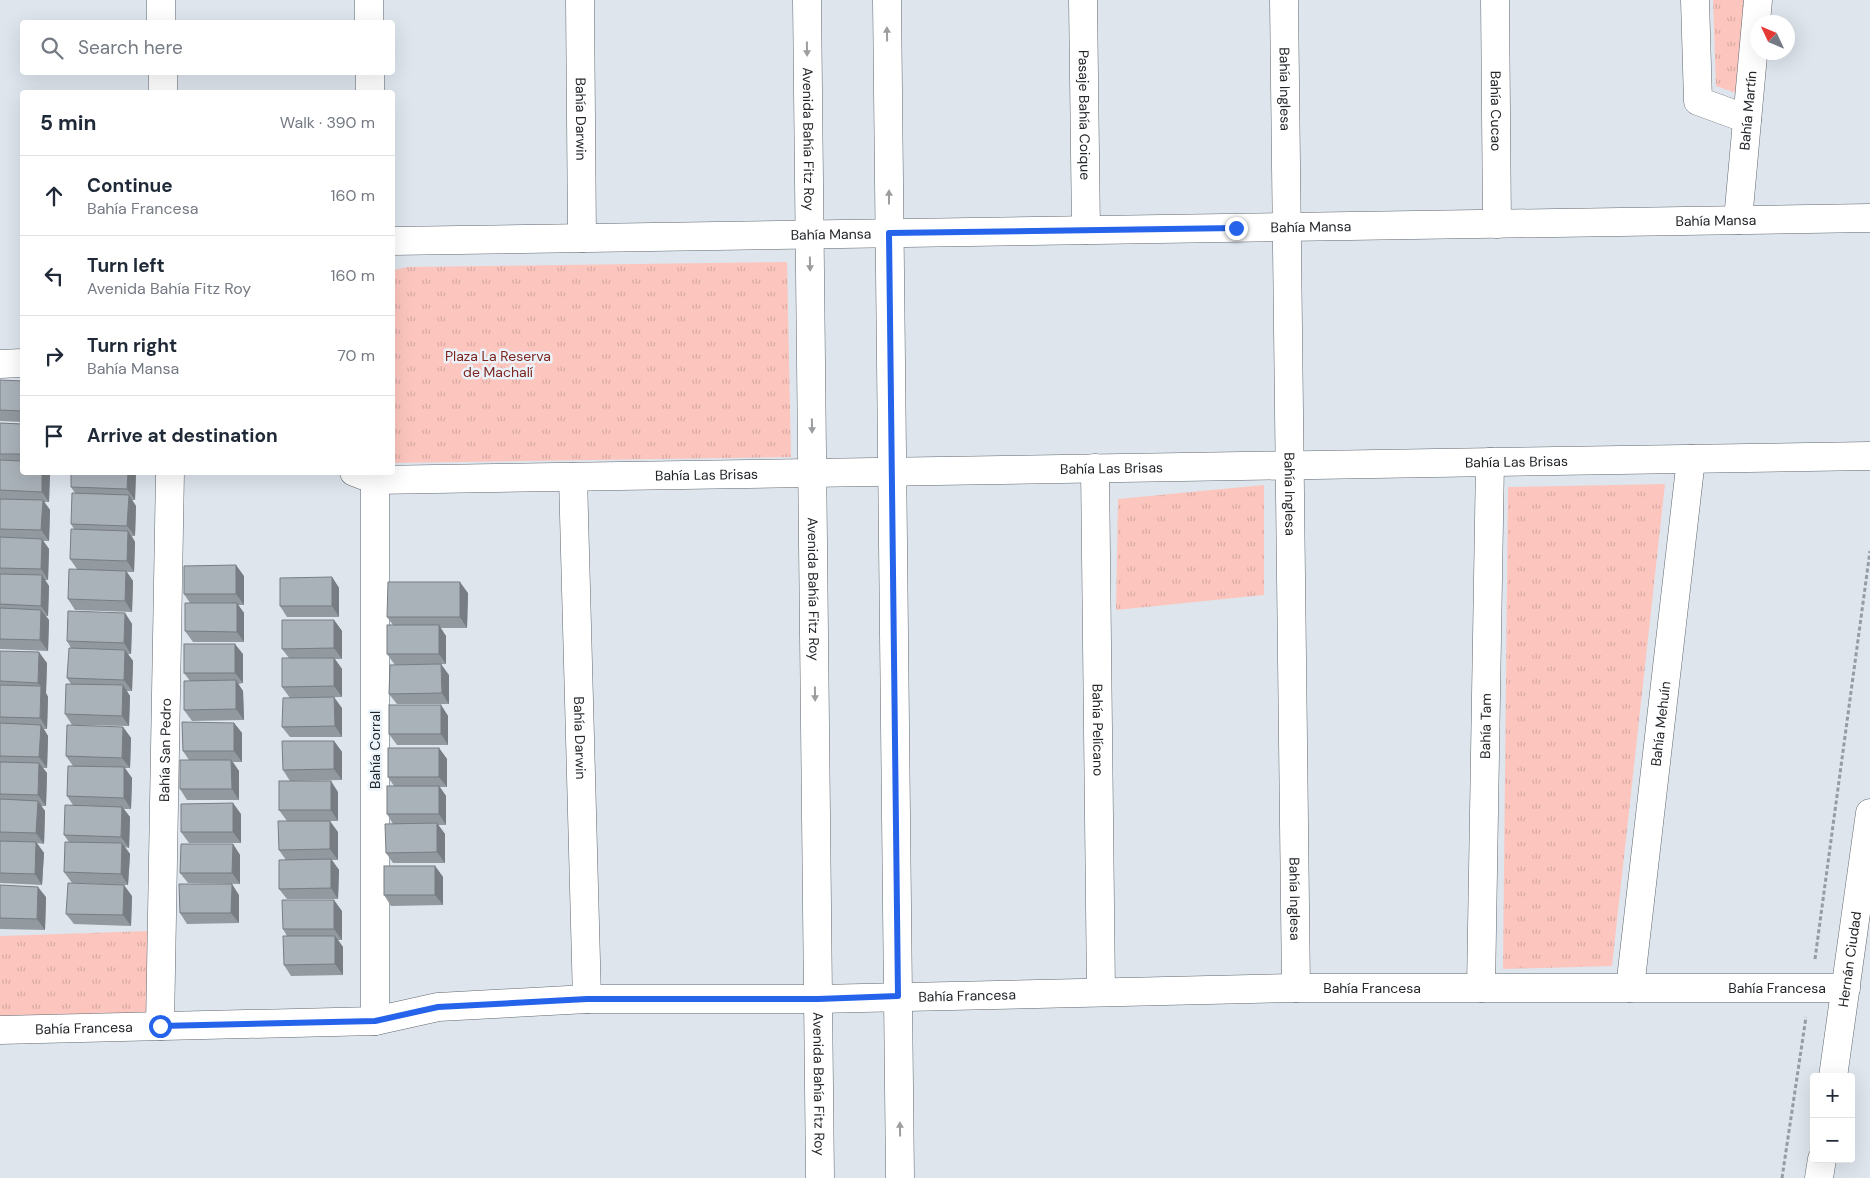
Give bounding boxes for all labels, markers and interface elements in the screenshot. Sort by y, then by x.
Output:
north arrow [1750,15,1795,60]
search box [20,20,395,75]
one-way arrow [883,26,891,42]
icon: search [38,34,66,62]
text: Search here [78,35,183,60]
one-way arrow [804,41,812,57]
street label: Bahía Inglesa [1276,47,1295,131]
street label: Pasaje Bahía Coique [1075,50,1094,180]
street label: Avenida Bahía Fitz Roy [799,67,818,211]
street label: Bahía Martín [1735,70,1761,151]
street label: Bahía Cucao [1487,71,1505,151]
street label: Bahía Darwin [572,77,590,161]
text: 5 min [40,109,96,137]
text: Walk · 390 m [280,112,375,133]
text: Continue [87,173,173,198]
icon: ahead [40,182,68,210]
text: 160 m [331,185,375,206]
one-way arrow [885,189,893,205]
text: Bahía Francesa [87,198,198,219]
street label: Bahía Mansa [1675,211,1756,230]
route end [1225,217,1248,240]
street label: Bahía Mansa [1270,217,1351,236]
street label: Bahía Mansa [790,225,871,244]
text: Turn left [87,253,165,278]
one-way arrow [806,256,814,272]
icon: left [40,262,68,290]
text: 160 m [331,265,375,286]
text: Avenida Bahía Fitz Roy [87,278,251,299]
text: Turn right [87,333,177,358]
icon: right [40,342,68,370]
text: 70 m [337,345,375,366]
park label: Plaza La Reserva de Machalí [445,347,551,381]
text: Bahía Mansa [87,358,179,379]
one-way arrow [808,418,816,434]
icon: arrive [40,422,68,450]
text: Arrive at destination [87,423,278,448]
street label: Bahía Inglesa [1280,452,1300,536]
street label: Bahía Las Brisas [1465,452,1568,472]
street label: Bahía Las Brisas [1060,458,1163,478]
street label: Bahía Las Brisas [655,465,758,485]
street label: Avenida Bahía Fitz Roy [804,517,823,661]
street label: Bahía Mehuín [1647,680,1674,767]
street label: Bahía Pelícano [1088,684,1108,776]
one-way arrow [811,686,819,702]
street label: Bahía Tam [1476,693,1495,759]
street label: Bahía Darwin [570,696,590,780]
street label: Bahía San Pedro [155,698,175,802]
street label: Bahía Corral [366,711,384,789]
street label: Bahía Inglesa [1285,857,1304,941]
street label: Hernán Ciudad [1834,910,1865,1008]
street label: Bahía Francesa [1323,979,1421,997]
street label: Bahía Francesa [1728,979,1826,997]
street label: Bahía Francesa [918,985,1016,1006]
street label: Avenida Bahía Fitz Roy [809,1012,829,1156]
route start [149,1015,172,1038]
street label: Bahía Francesa [35,1018,133,1038]
map controls [1810,1073,1855,1163]
button: + [1810,1073,1855,1118]
button: − [1810,1118,1855,1163]
one-way arrow [896,1121,904,1137]

